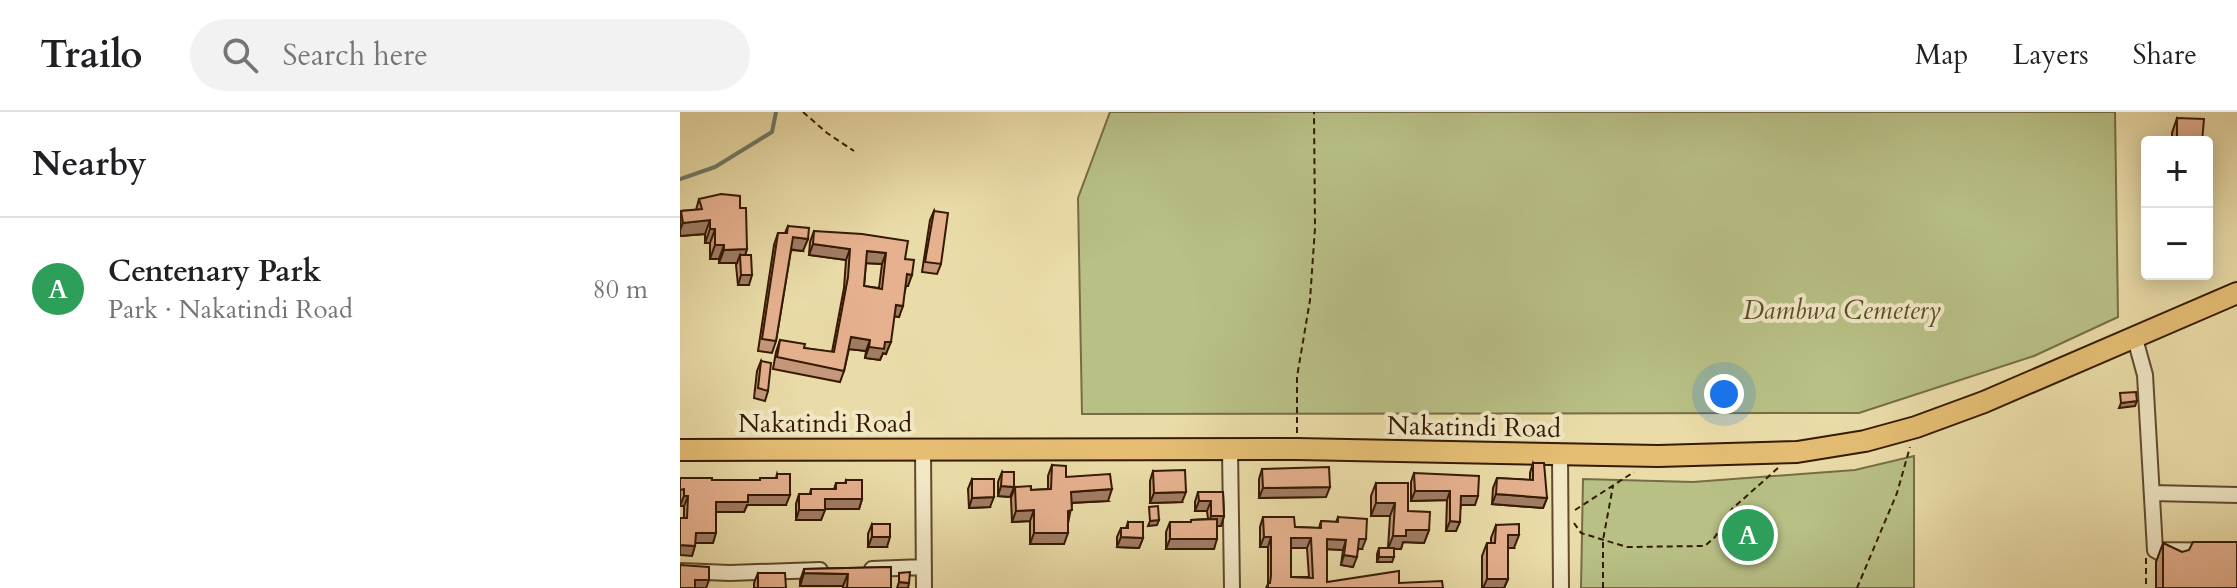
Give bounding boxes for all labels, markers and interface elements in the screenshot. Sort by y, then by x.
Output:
search box [190,19,750,91]
text: Trailo [40,29,142,81]
icon: search [218,33,262,77]
text: Search here [282,35,428,76]
text: Map [1915,36,1968,74]
text: Layers [2012,36,2089,74]
text: Share [2133,36,2197,74]
map controls [2141,136,2213,280]
button: + [2141,136,2213,208]
text: Nearby [32,141,147,187]
button: − [2141,208,2213,280]
text: Centenary Park [108,251,321,292]
text: A [48,272,68,307]
text: 80 m [592,272,648,307]
text: Park · Nakatindi Road [108,292,353,327]
park label: Dambwa Cemetery [1743,293,1941,328]
your location [1704,374,1744,414]
street label: Nakatindi Road [738,406,912,441]
street label: Nakatindi Road [1387,408,1562,446]
pin: A [1722,505,1774,565]

